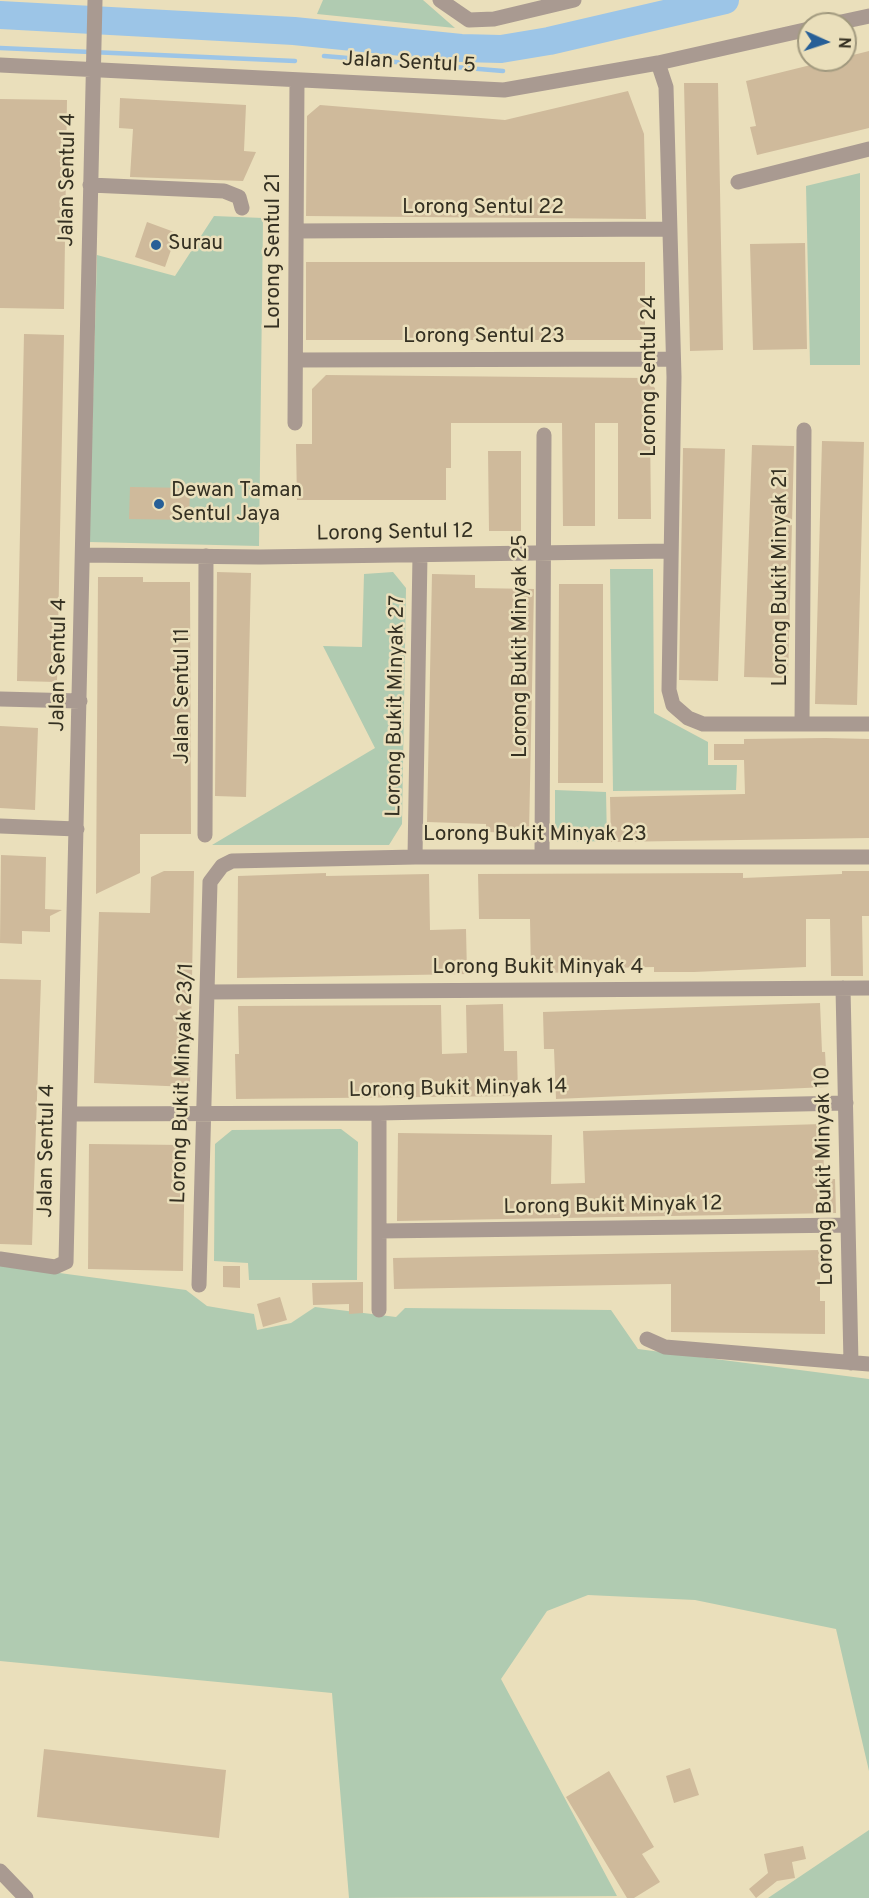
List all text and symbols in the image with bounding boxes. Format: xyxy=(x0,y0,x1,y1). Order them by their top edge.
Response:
north arrow xyxy=(797,12,857,72)
text: N xyxy=(833,37,853,49)
street label: Jalan Sentul 5 xyxy=(341,48,477,80)
street label: Jalan Sentul 4 xyxy=(55,113,83,247)
street label: Lorong Sentul 21 xyxy=(262,172,288,330)
street label: Lorong Sentul 22 xyxy=(402,196,564,222)
place label: Surau xyxy=(168,232,223,258)
marker: Surau xyxy=(149,238,163,252)
street label: Lorong Sentul 24 xyxy=(638,295,664,457)
street label: Lorong Sentul 23 xyxy=(403,325,565,351)
street label: Lorong Bukit Minyak 21 xyxy=(769,468,795,686)
place label: Dewan Taman Sentul Jaya xyxy=(171,479,302,529)
marker: Dewan Taman Sentul Jaya xyxy=(152,497,166,511)
street label: Lorong Sentul 12 xyxy=(316,520,474,548)
street label: Lorong Bukit Minyak 25 xyxy=(509,534,535,758)
street label: Lorong Bukit Minyak 27 xyxy=(382,595,412,817)
street label: Jalan Sentul 4 xyxy=(46,598,74,732)
street label: Jalan Sentul 11 xyxy=(171,628,197,764)
street label: Lorong Bukit Minyak 23 xyxy=(423,823,647,849)
street label: Lorong Bukit Minyak 4 xyxy=(432,956,644,982)
street label: Lorong Bukit Minyak 23/1 xyxy=(167,962,201,1204)
street label: Lorong Bukit Minyak 10 xyxy=(811,1066,841,1286)
street label: Lorong Bukit Minyak 14 xyxy=(348,1075,568,1105)
street label: Jalan Sentul 4 xyxy=(34,1084,62,1218)
street label: Lorong Bukit Minyak 12 xyxy=(503,1192,723,1222)

